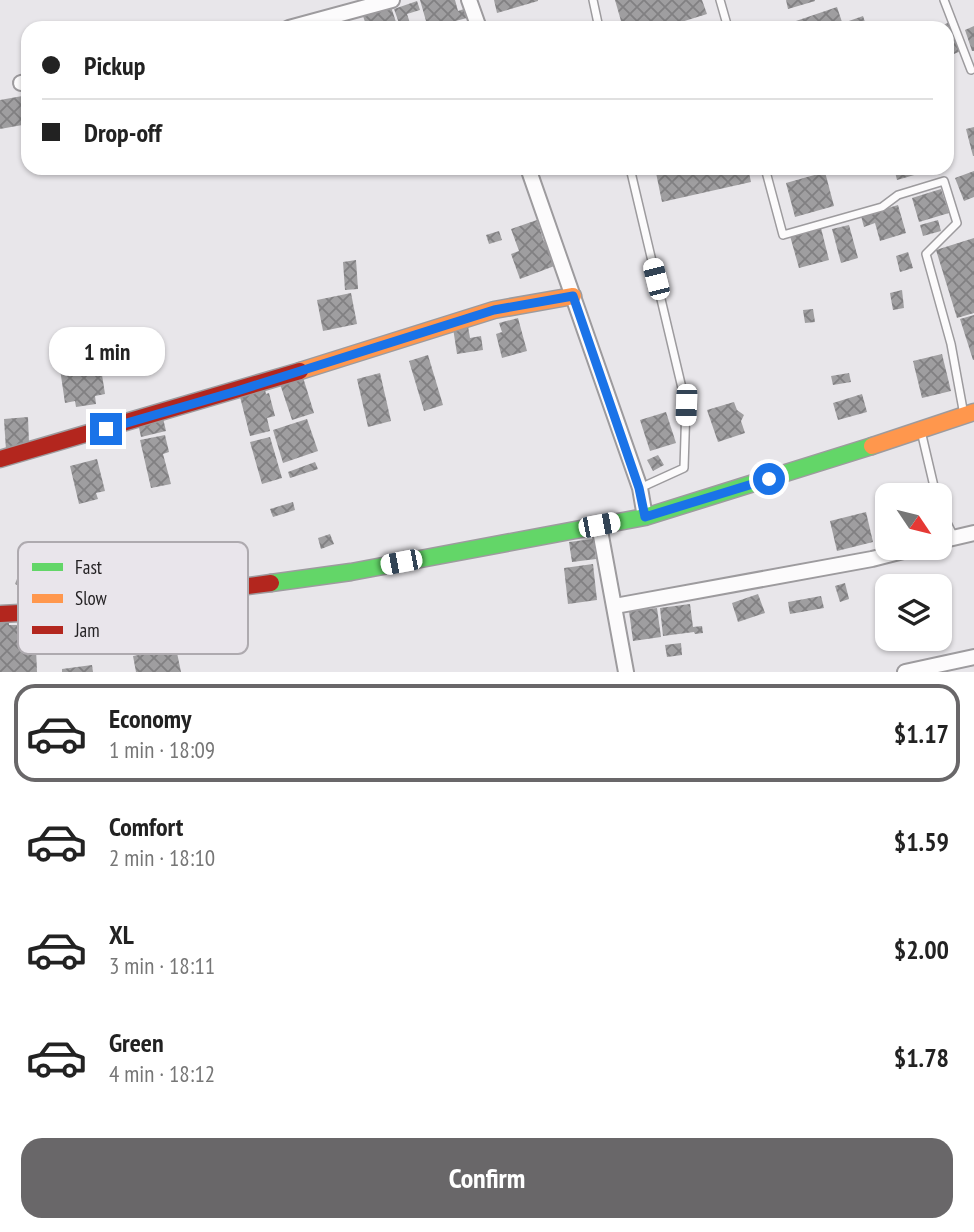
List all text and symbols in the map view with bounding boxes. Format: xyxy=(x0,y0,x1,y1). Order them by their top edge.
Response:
text: Pickup xyxy=(84,49,145,82)
text: Drop-off xyxy=(84,116,162,149)
car xyxy=(641,256,672,302)
callout: 1 min xyxy=(48,328,164,376)
text: 1 min xyxy=(84,337,130,366)
car xyxy=(675,384,698,426)
route end xyxy=(90,413,122,445)
route start xyxy=(753,463,785,495)
north arrow xyxy=(875,483,952,560)
map controls xyxy=(875,483,952,651)
car xyxy=(577,511,622,539)
legend xyxy=(18,542,248,654)
car xyxy=(379,548,424,576)
text: Fast xyxy=(75,555,103,579)
button: layers xyxy=(875,574,952,651)
text: Slow xyxy=(75,586,108,610)
text: Jam xyxy=(74,618,100,642)
icon: car xyxy=(25,702,88,765)
text: Economy xyxy=(109,702,191,735)
text: $1.17 xyxy=(894,717,949,750)
text: 1 min · 18:09 xyxy=(109,735,215,764)
icon: car xyxy=(25,810,88,873)
text: Comfort xyxy=(109,810,183,843)
text: $1.59 xyxy=(894,825,949,858)
text: 2 min · 18:10 xyxy=(109,843,215,872)
icon: car xyxy=(25,918,88,981)
text: XL xyxy=(109,918,134,951)
text: $2.00 xyxy=(894,933,949,966)
text: 3 min · 18:11 xyxy=(109,951,215,980)
icon: car xyxy=(25,1026,88,1089)
text: Green xyxy=(109,1026,164,1059)
text: $1.78 xyxy=(894,1041,949,1074)
text: 4 min · 18:12 xyxy=(109,1059,215,1088)
button: Confirm xyxy=(21,1138,953,1218)

